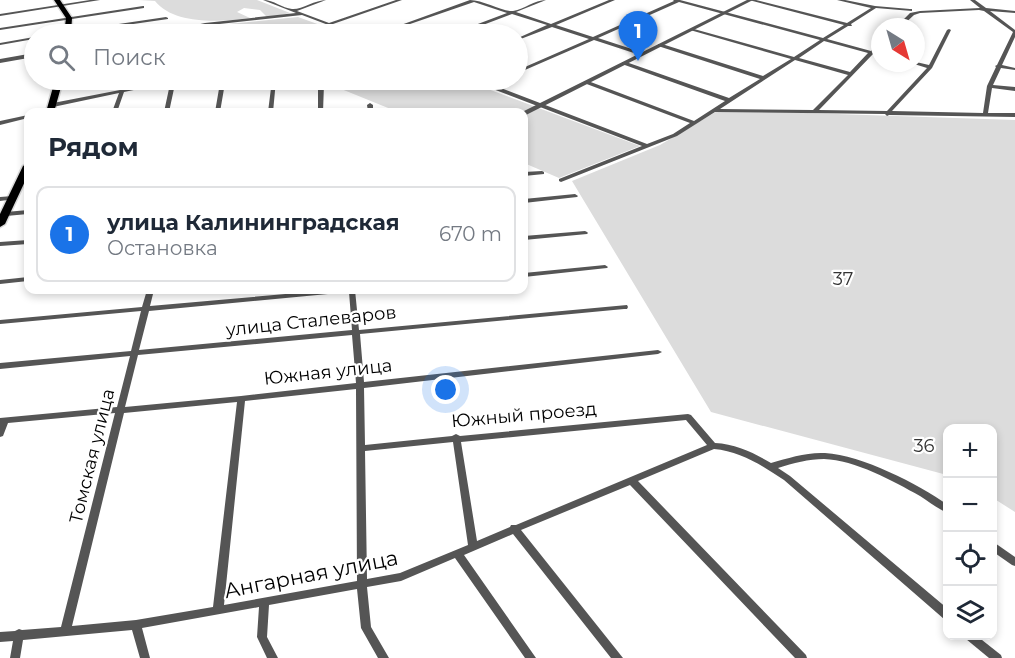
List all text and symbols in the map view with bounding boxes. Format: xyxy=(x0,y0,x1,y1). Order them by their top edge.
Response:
pin: 1 xyxy=(618,11,658,61)
north arrow xyxy=(871,18,925,72)
search box xyxy=(24,24,528,90)
icon: search xyxy=(45,41,78,74)
text: Поиск xyxy=(93,44,165,71)
text: Рядом xyxy=(48,131,139,163)
text: улица Калининградская xyxy=(107,209,400,236)
text: 1 xyxy=(66,222,73,246)
text: 670 m xyxy=(439,222,502,246)
text: Остановка xyxy=(107,236,218,260)
park label: 37 xyxy=(833,268,853,290)
street label: улица Сталеваров xyxy=(224,301,397,341)
street label: Южная улица xyxy=(263,354,393,390)
your location xyxy=(431,375,460,404)
street label: Томская улица xyxy=(65,386,119,526)
street label: Южный проезд xyxy=(450,398,598,432)
map controls xyxy=(943,424,997,640)
button: + xyxy=(943,424,997,478)
park label: 36 xyxy=(913,435,935,457)
button: − xyxy=(943,478,997,532)
button: locate xyxy=(943,532,997,586)
street label: Ангарная улица xyxy=(222,545,400,603)
button: layers xyxy=(943,586,997,640)

